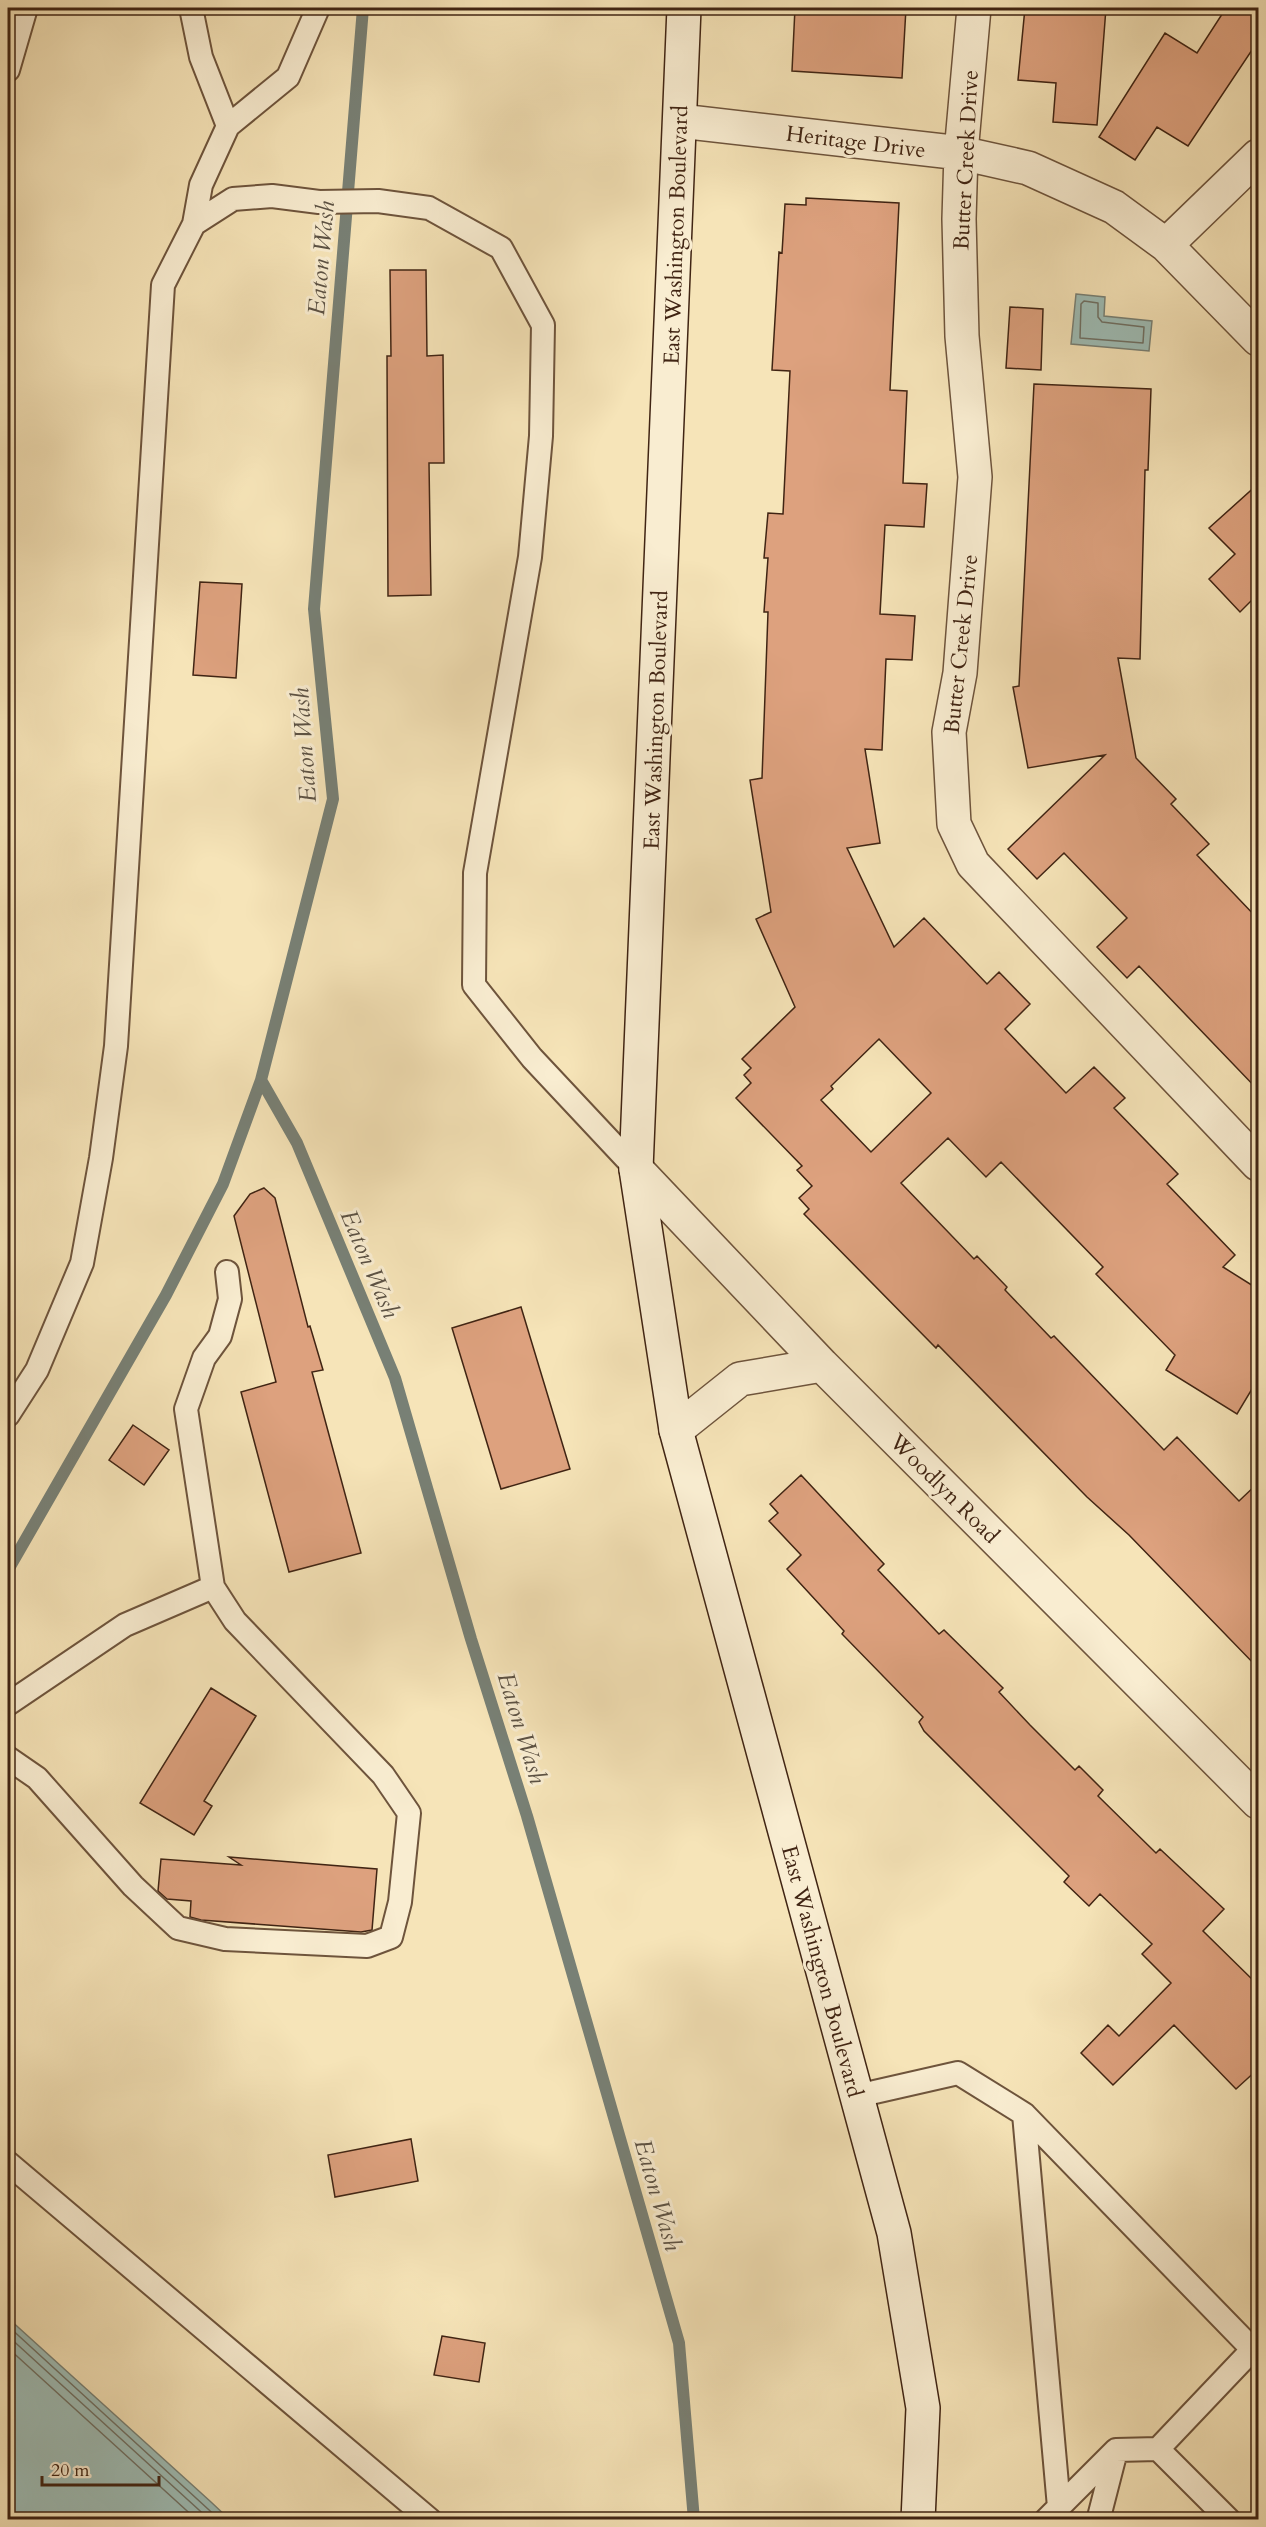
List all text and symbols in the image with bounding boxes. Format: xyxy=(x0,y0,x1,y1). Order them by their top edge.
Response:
street label: Butter Creek Drive xyxy=(946,69,986,251)
street label: East Washington Boulevard xyxy=(656,104,696,365)
street label: Heritage Drive xyxy=(784,119,927,165)
water label: Eaton Wash xyxy=(300,199,343,317)
street label: Butter Creek Drive xyxy=(937,553,985,735)
street label: East Washington Boulevard xyxy=(636,589,676,850)
water label: Eaton Wash xyxy=(284,686,325,803)
water label: Eaton Wash xyxy=(332,1205,407,1324)
street label: Woodlyn Road xyxy=(882,1427,1006,1550)
water label: Eaton Wash xyxy=(489,1668,554,1788)
street label: East Washington Boulevard xyxy=(774,1842,870,2101)
water label: Eaton Wash xyxy=(626,2135,689,2255)
scale bar xyxy=(42,2449,159,2487)
text: 20 m xyxy=(51,2458,90,2483)

